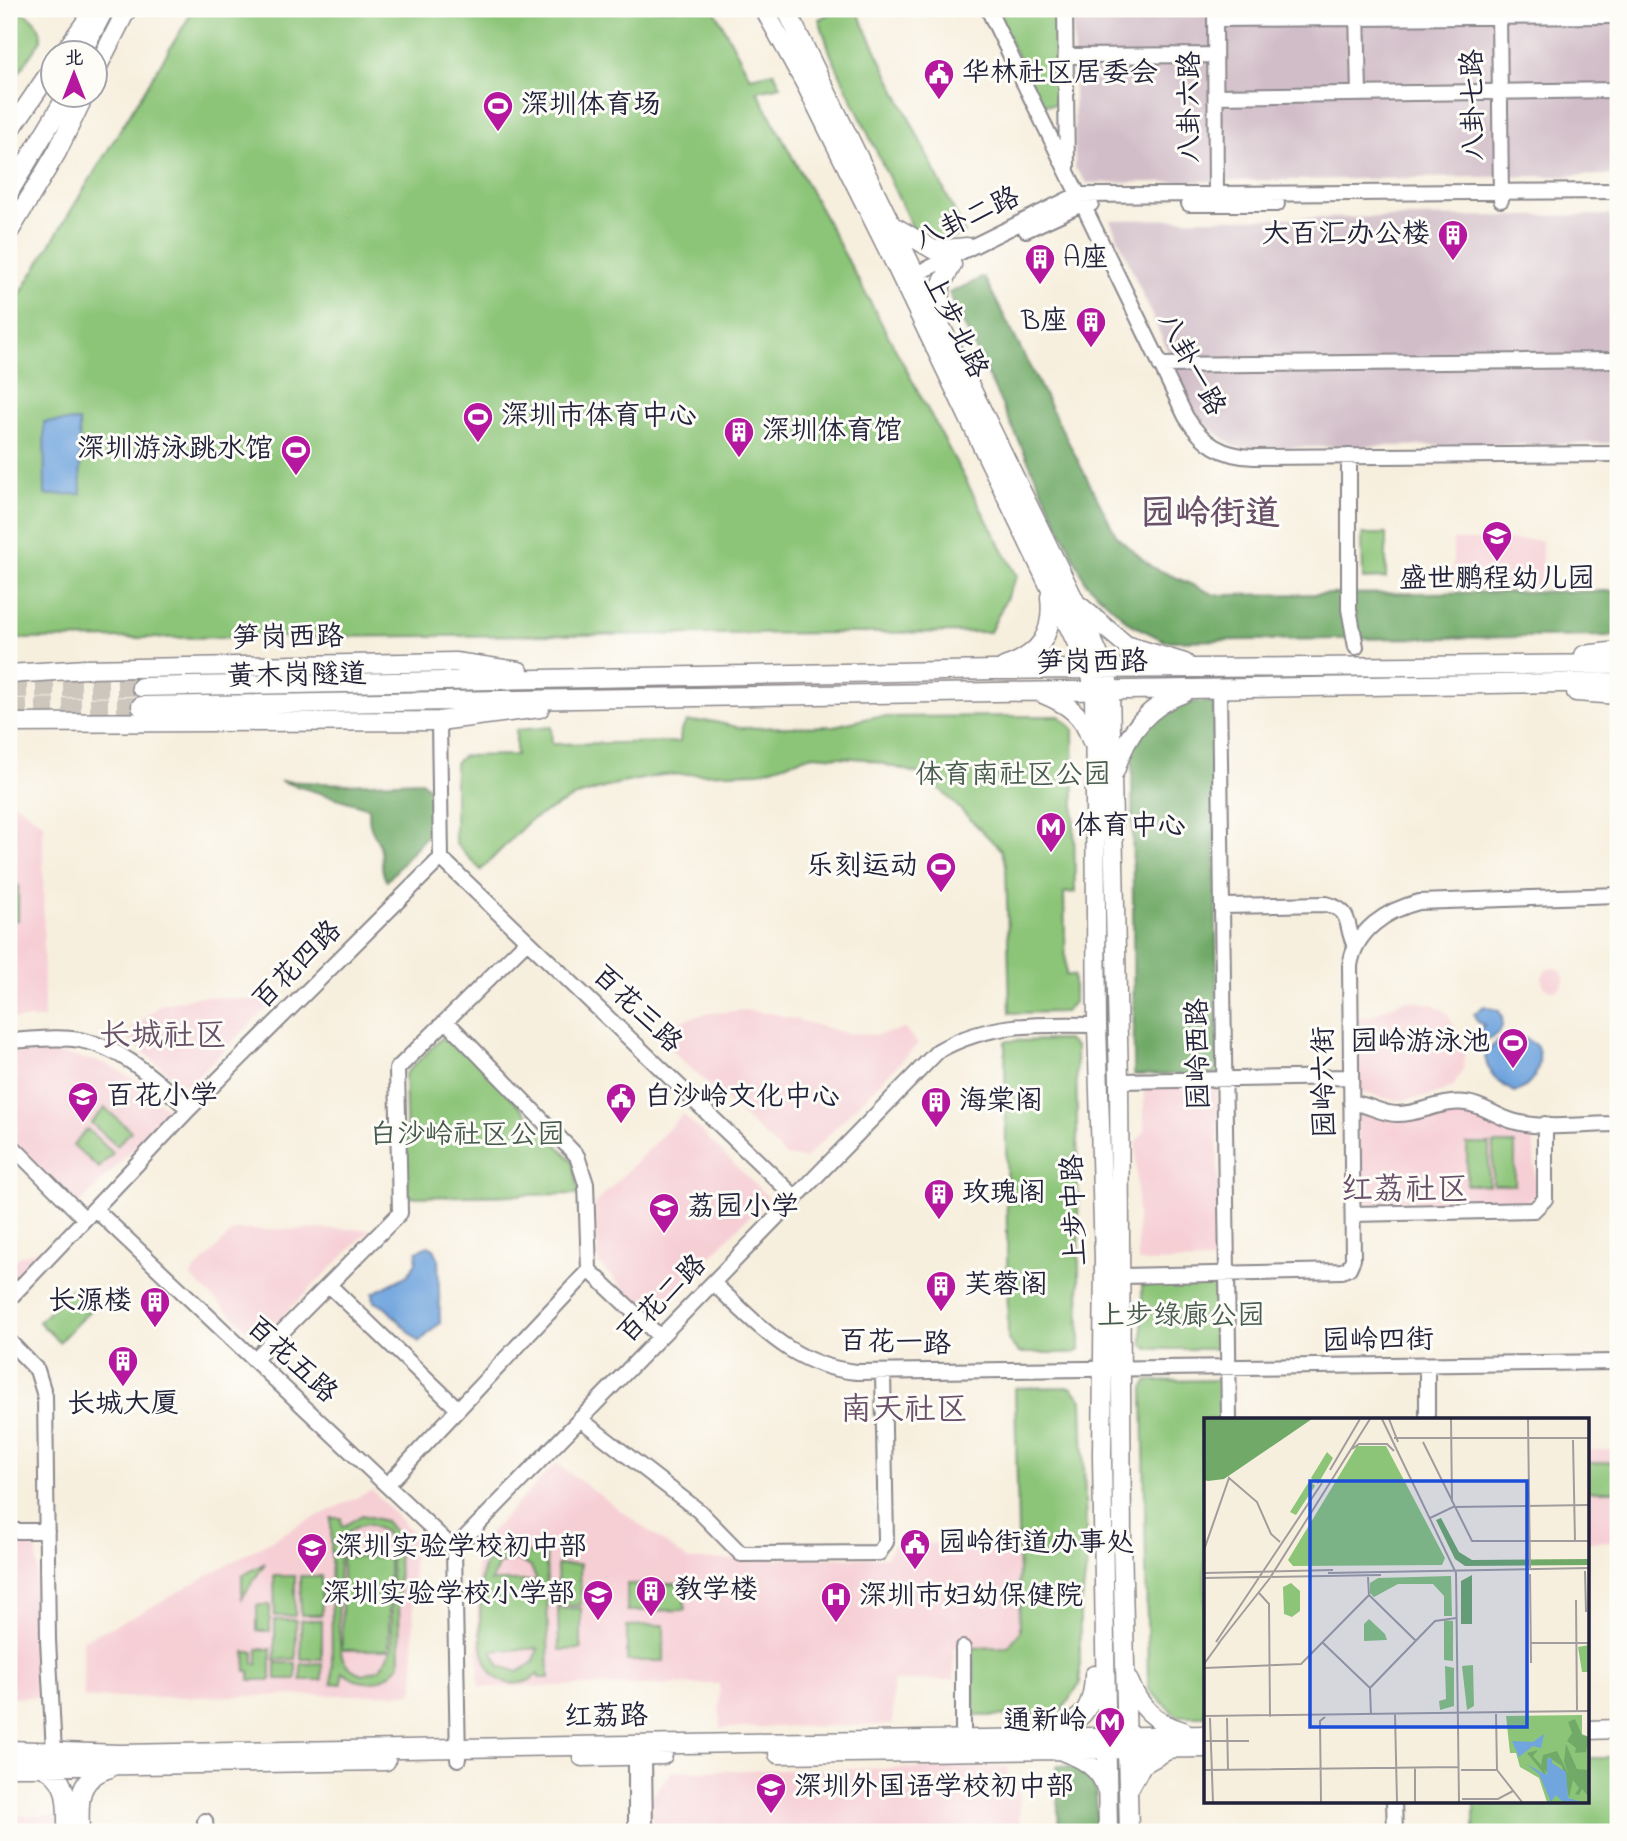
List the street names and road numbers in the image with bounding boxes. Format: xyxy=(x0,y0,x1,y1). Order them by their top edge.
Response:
street label: 八卦七路 xyxy=(1454,49,1496,161)
street label: 八卦六路 xyxy=(1171,51,1212,163)
street label: 八卦二路 xyxy=(909,178,1027,262)
street label: 上步北路 xyxy=(911,268,997,386)
street label: 八卦一路 xyxy=(1146,306,1234,424)
street label: 笋岗西路 xyxy=(232,618,344,660)
street label: 笋岗西路 xyxy=(1036,643,1148,685)
street label: 黄木岗隧道 xyxy=(227,655,367,699)
street label: 百花四路 xyxy=(244,912,352,1020)
street label: 百花三路 xyxy=(581,956,691,1064)
street label: 园岭西路 xyxy=(1179,998,1221,1110)
street label: 园岭六街 xyxy=(1305,1026,1347,1138)
street label: 上步中路 xyxy=(1054,1153,1098,1267)
street label: 百花二路 xyxy=(609,1246,717,1354)
street label: 百花五路 xyxy=(236,1308,346,1414)
street label: 园岭四街 xyxy=(1322,1321,1434,1363)
street label: 百花一路 xyxy=(838,1322,952,1366)
street label: 红荔路 xyxy=(564,1697,648,1739)

